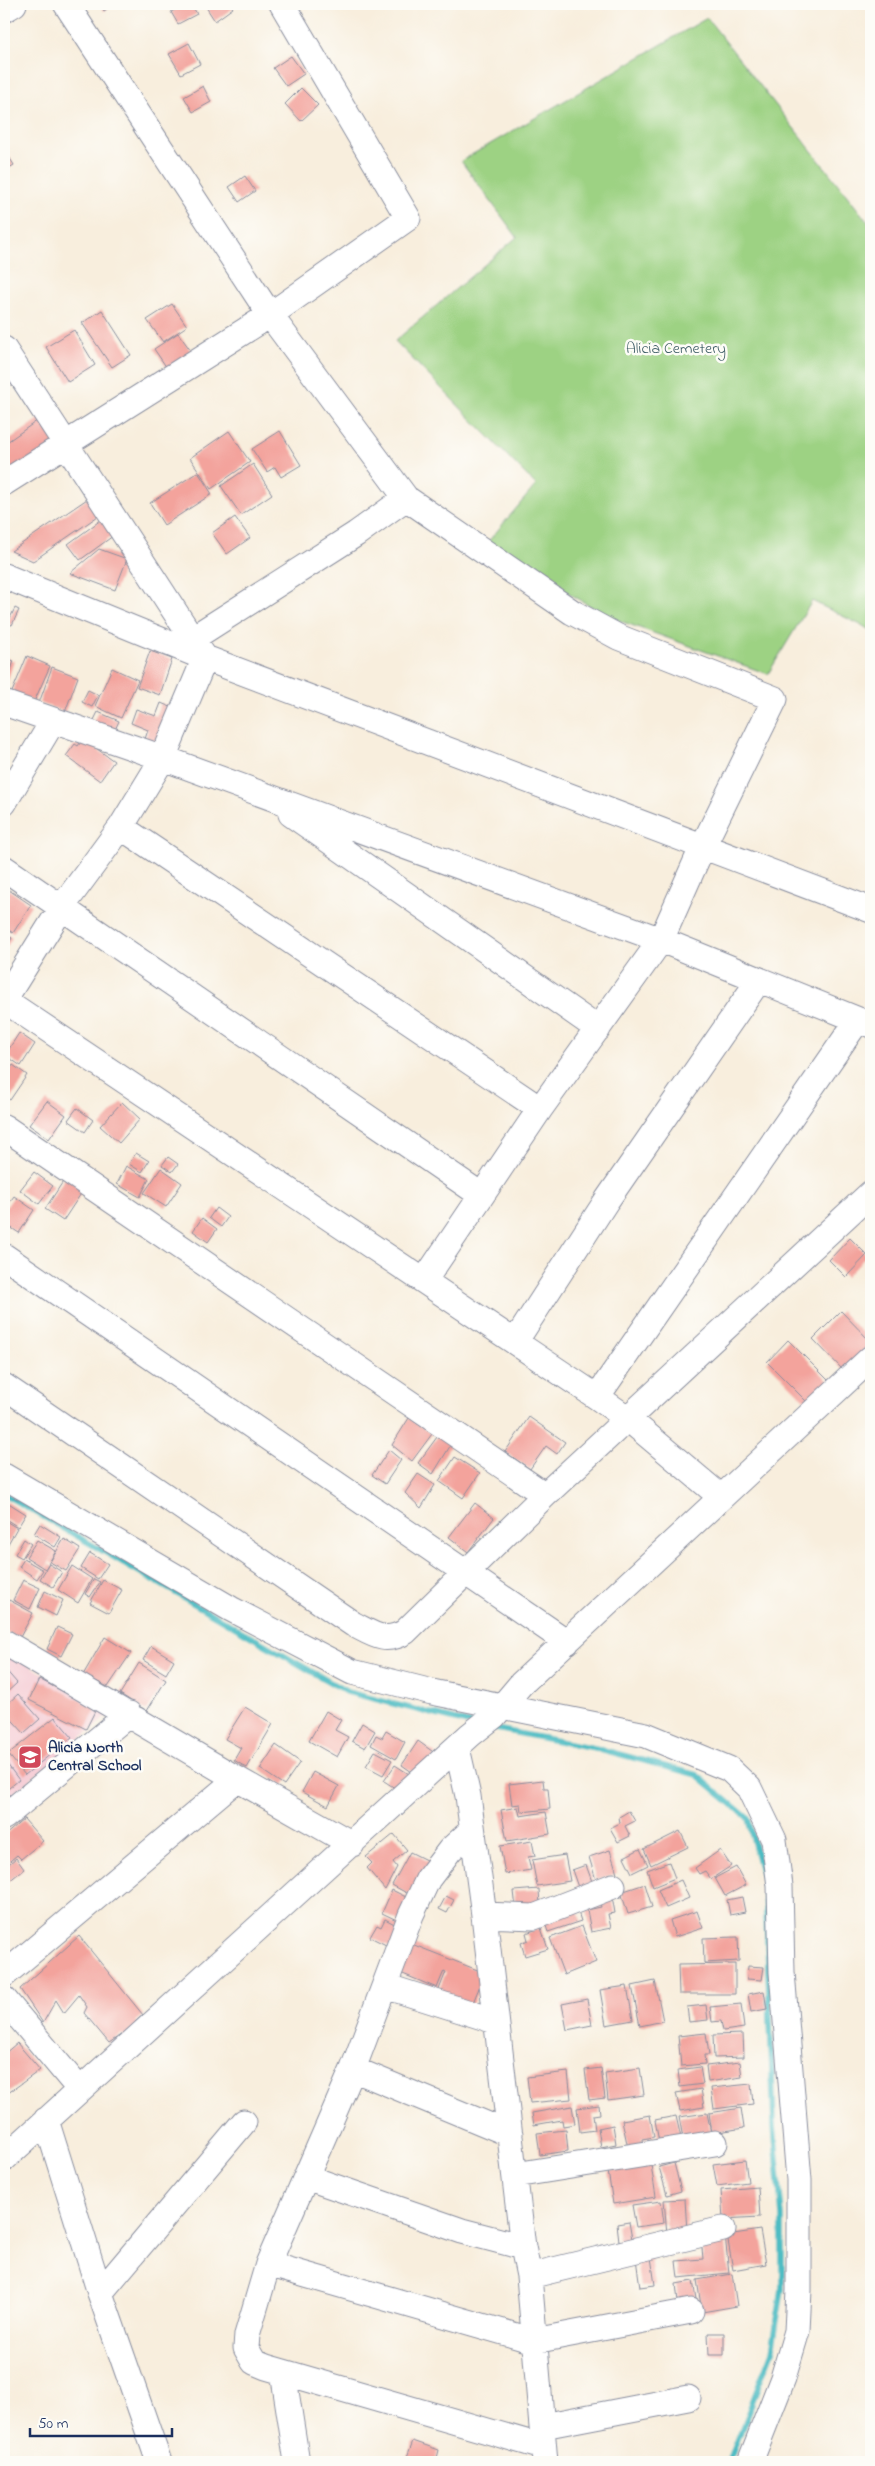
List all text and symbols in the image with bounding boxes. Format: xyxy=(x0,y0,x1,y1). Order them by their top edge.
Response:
park label: Alicia Cemetery xyxy=(626,337,726,361)
place label: Alicia North Central School xyxy=(48,1736,142,1778)
school or university icon: Alicia North Central School xyxy=(17,1744,43,1770)
scale bar xyxy=(30,2406,172,2438)
text: 50 m xyxy=(38,2413,69,2435)

